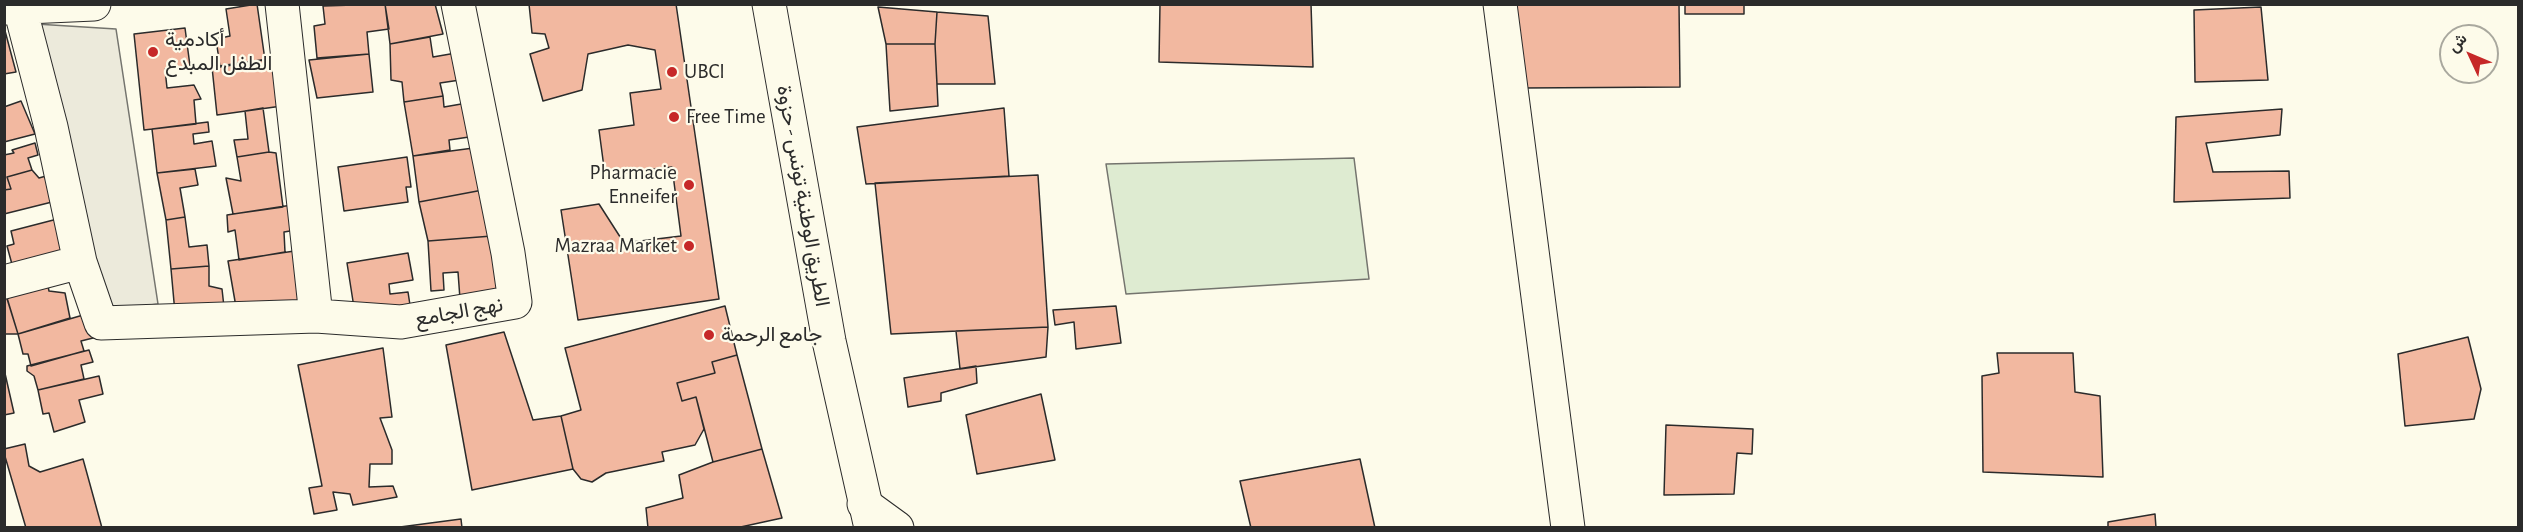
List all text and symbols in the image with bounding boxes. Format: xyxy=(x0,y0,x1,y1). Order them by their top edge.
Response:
north arrow xyxy=(2439,24,2499,84)
place label: أكادمية الطفل المبدع xyxy=(165,27,272,77)
text: ش xyxy=(2445,30,2470,55)
marker: أكادمية الطفل المبدع xyxy=(146,45,160,59)
place label: UBCI xyxy=(684,59,725,85)
marker: UBCI xyxy=(665,65,679,79)
street label: الطريق الوطنية تونس - حزوة xyxy=(771,83,835,309)
place label: Free Time xyxy=(686,104,766,130)
marker: Free Time xyxy=(667,110,681,124)
place label: Pharmacie Enneifer xyxy=(590,160,677,210)
marker: Pharmacie Enneifer xyxy=(682,178,696,192)
place label: Mazraa Market xyxy=(555,233,677,259)
marker: Mazraa Market xyxy=(682,239,696,253)
street label: نهج الجامع xyxy=(413,292,505,332)
place label: جامع الرحمة xyxy=(721,322,822,348)
marker: جامع الرحمة xyxy=(702,328,716,342)

